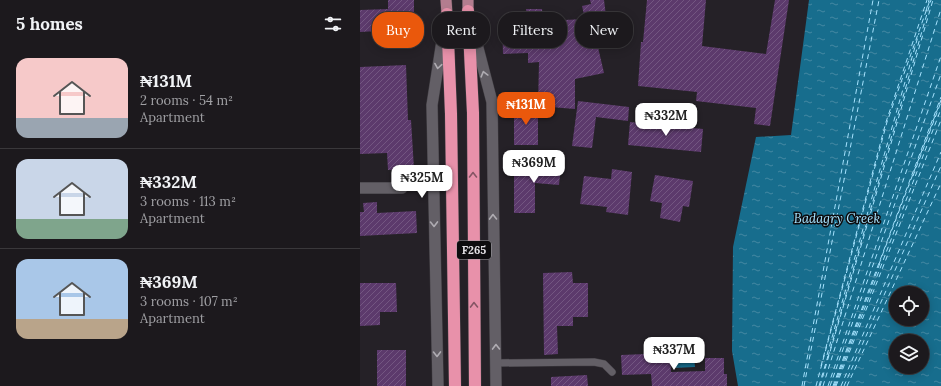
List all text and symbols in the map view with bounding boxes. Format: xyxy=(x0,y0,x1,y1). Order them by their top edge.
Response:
chip: Buy xyxy=(372,12,424,48)
chip: Rent xyxy=(432,12,490,48)
chip: Filters xyxy=(498,12,567,48)
chip: New xyxy=(575,12,633,48)
text: 5 homes xyxy=(16,13,83,35)
icon: filters xyxy=(322,13,344,35)
one-way arrow xyxy=(434,63,443,69)
text: ₦131M xyxy=(140,70,192,92)
one-way arrow xyxy=(481,71,489,77)
icon: home xyxy=(48,74,96,122)
text: 2 rooms · 54 m² xyxy=(140,92,233,109)
pin: ₦131M xyxy=(498,92,554,126)
text: ₦131M xyxy=(506,96,546,113)
pin: ₦332M xyxy=(638,103,694,137)
text: ₦332M xyxy=(644,107,688,124)
text: Apartment xyxy=(140,109,205,126)
pin: ₦369M xyxy=(506,150,562,184)
text: ₦369M xyxy=(512,154,556,171)
pin: ₦325M xyxy=(394,165,450,199)
text: ₦325M xyxy=(400,169,444,186)
text: ₦332M xyxy=(140,171,197,193)
one-way arrow xyxy=(469,172,477,178)
icon: home xyxy=(48,175,96,223)
text: 3 rooms · 113 m² xyxy=(140,193,236,210)
text: Apartment xyxy=(140,210,205,227)
water label: Badagry Creek xyxy=(794,210,880,227)
one-way arrow xyxy=(489,214,498,220)
one-way arrow xyxy=(430,221,439,227)
road number: F265 xyxy=(457,241,491,259)
text: ₦369M xyxy=(140,271,198,293)
icon: home xyxy=(48,275,96,323)
map controls xyxy=(889,286,929,374)
button: locate xyxy=(889,286,929,326)
text: 3 rooms · 107 m² xyxy=(140,293,238,310)
one-way arrow xyxy=(470,302,478,308)
text: Apartment xyxy=(140,310,205,327)
button: layers xyxy=(889,334,929,374)
pin: ₦337M xyxy=(646,337,702,371)
text: ₦337M xyxy=(653,341,695,358)
one-way arrow xyxy=(491,344,500,350)
one-way arrow xyxy=(433,351,441,357)

